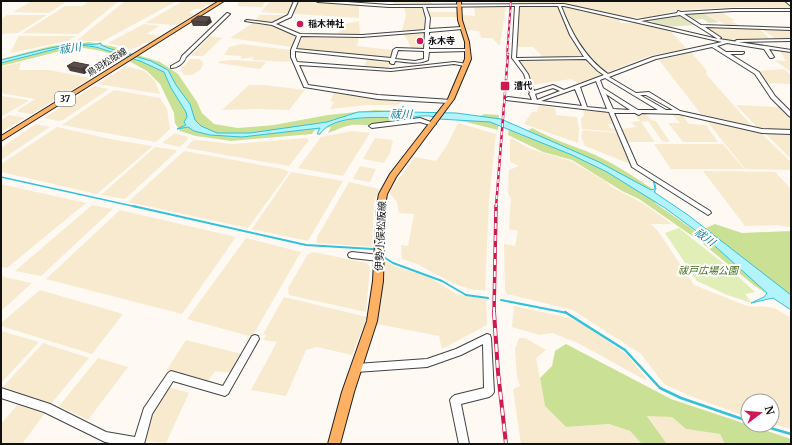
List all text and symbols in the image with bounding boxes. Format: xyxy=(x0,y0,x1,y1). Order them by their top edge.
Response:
place label: 稲木神社 xyxy=(308,18,344,29)
marker: 稲木神社 xyxy=(295,19,305,29)
place label: 永木寺 xyxy=(428,35,455,46)
marker: 永木寺 xyxy=(415,36,425,46)
water label: 祓川 xyxy=(58,39,83,56)
street label: 鳥羽松阪線 xyxy=(85,44,130,78)
marker: 漕代 xyxy=(499,80,511,92)
place label: 漕代 xyxy=(514,80,532,91)
road number: 37 xyxy=(55,92,75,106)
water label: 祓川 xyxy=(390,107,413,121)
street label: 伊勢小俣松阪線 xyxy=(372,201,389,271)
water label: 祓川 xyxy=(692,225,719,250)
park label: 祓戸広場公園 xyxy=(678,264,740,277)
north arrow xyxy=(740,393,780,433)
text: N xyxy=(762,404,778,417)

